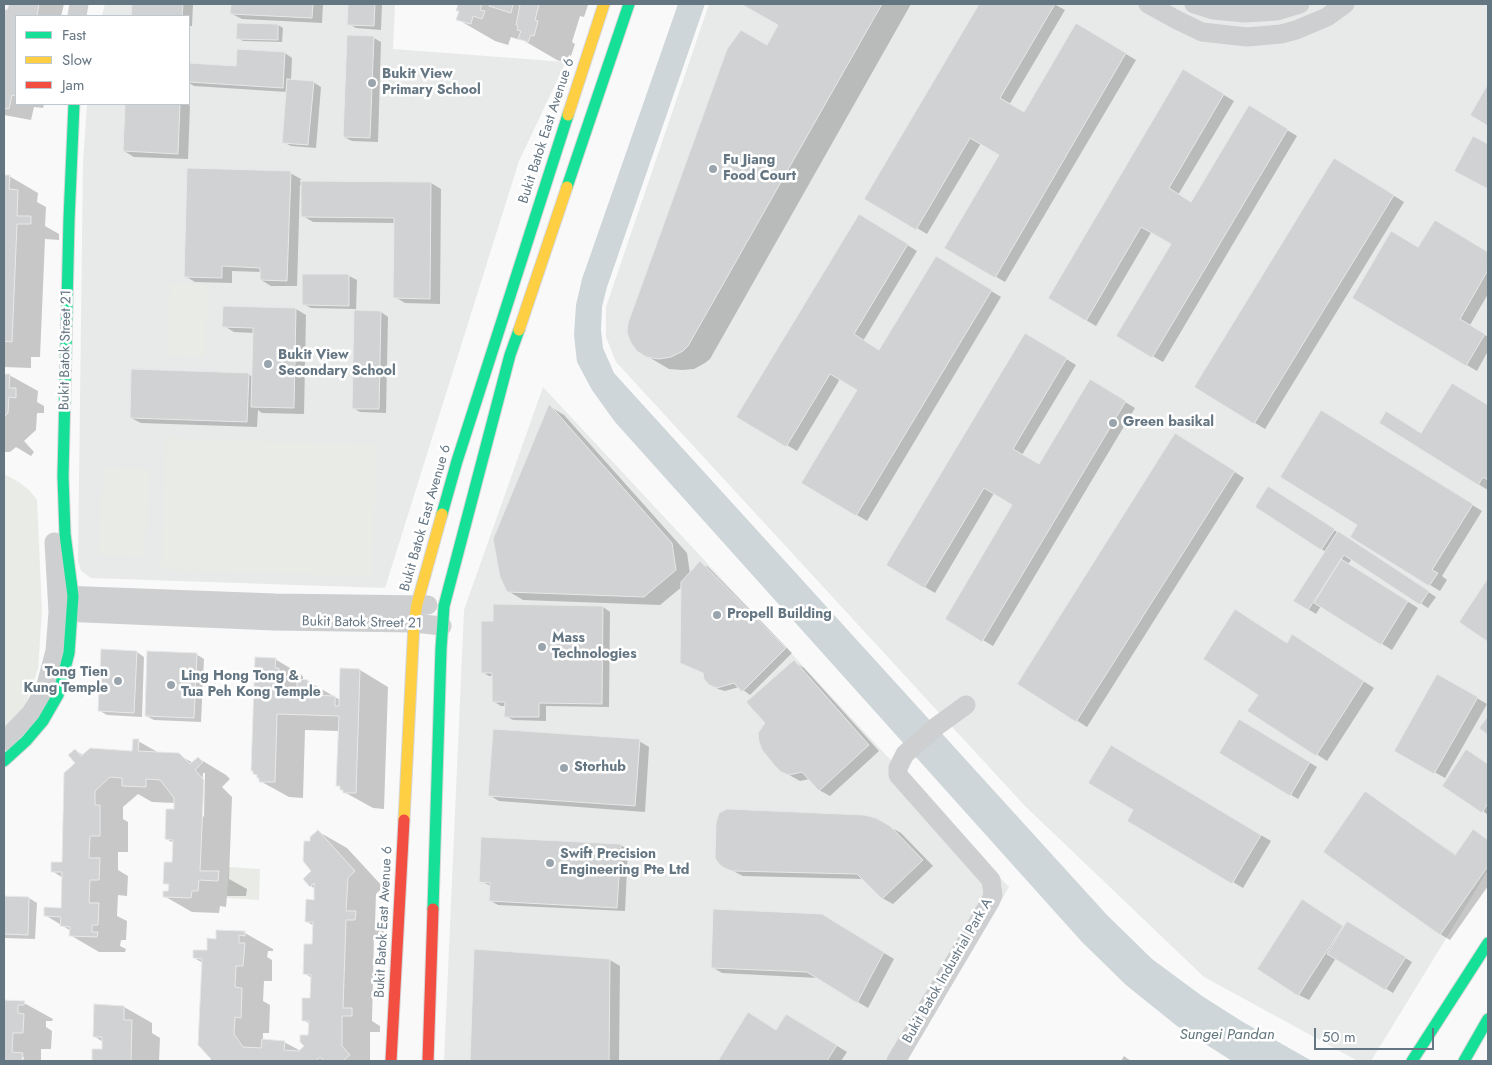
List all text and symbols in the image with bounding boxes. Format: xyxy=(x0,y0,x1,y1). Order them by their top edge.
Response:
legend xyxy=(15,15,190,105)
text: Fast xyxy=(62,24,86,46)
text: Slow xyxy=(62,49,92,71)
street label: Bukit Batok East Avenue 6 xyxy=(516,56,578,206)
place label: Bukit View Primary School xyxy=(382,67,481,100)
text: Jam xyxy=(62,74,85,96)
marker: Bukit View Primary School xyxy=(366,77,378,89)
place label: Fu Jiang Food Court xyxy=(723,153,796,186)
marker: Fu Jiang Food Court xyxy=(707,163,719,175)
street label: Bukit Batok Street 21 xyxy=(57,290,75,410)
place label: Bukit View Secondary School xyxy=(278,348,396,381)
marker: Bukit View Secondary School xyxy=(262,358,274,370)
place label: Green basikal xyxy=(1123,415,1214,431)
marker: Green basikal xyxy=(1107,417,1119,429)
street label: Bukit Batok East Avenue 6 xyxy=(397,443,455,593)
place label: Propell Building xyxy=(727,607,832,623)
marker: Propell Building xyxy=(711,609,723,621)
street label: Bukit Batok Street 21 xyxy=(302,614,422,632)
place label: Mass Technologies xyxy=(552,631,637,664)
marker: Mass Technologies xyxy=(536,641,548,653)
place label: Tong Tien Kung Temple xyxy=(23,665,108,698)
place label: Ling Hong Tong & Tua Peh Kong Temple xyxy=(181,669,321,702)
marker: Tong Tien Kung Temple xyxy=(112,675,124,687)
marker: Ling Hong Tong & Tua Peh Kong Temple xyxy=(165,679,177,691)
place label: Storhub xyxy=(574,760,626,776)
marker: Storhub xyxy=(558,762,570,774)
street label: Bukit Batok East Avenue 6 xyxy=(372,846,396,998)
place label: Swift Precision Engineering Pte Ltd xyxy=(560,847,689,880)
marker: Swift Precision Engineering Pte Ltd xyxy=(544,857,556,869)
street label: Bukit Batok Industrial Park A xyxy=(900,896,996,1046)
scale bar xyxy=(1317,1018,1437,1050)
water label: Sungei Pandan xyxy=(1179,1026,1275,1044)
text: 50 m xyxy=(1322,1026,1356,1048)

